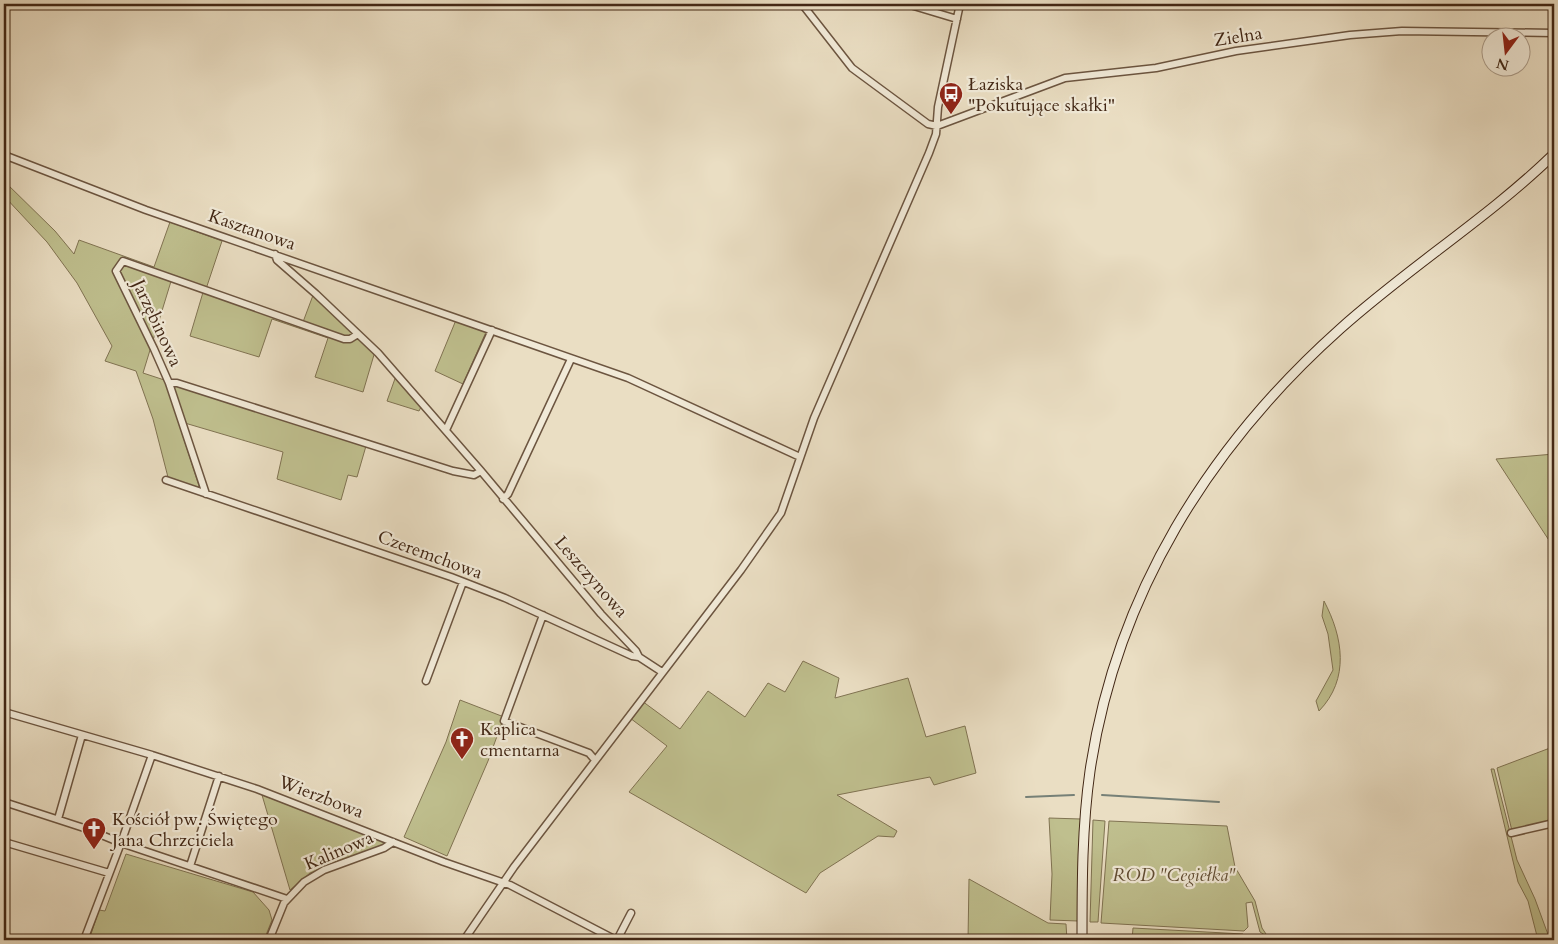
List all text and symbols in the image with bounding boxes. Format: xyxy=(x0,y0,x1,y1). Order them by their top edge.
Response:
street label: Zielna xyxy=(1212,21,1264,53)
north arrow xyxy=(1480,28,1530,78)
text: N xyxy=(1494,53,1511,75)
place label: Łaziska "Pokutujące skałki" xyxy=(968,72,1115,118)
bus stop icon: Łaziska "Pokutujące skałki" xyxy=(938,81,964,115)
street label: Kasztanowa xyxy=(205,203,299,257)
street label: Jarzębinowa xyxy=(125,273,188,371)
street label: Czeremchowa xyxy=(374,524,486,586)
street label: Leszczynowa xyxy=(548,531,634,624)
place label: Kaplica cmentarna xyxy=(480,717,560,763)
church icon: Kaplica cmentarna xyxy=(449,726,475,760)
street label: Wierzbowa xyxy=(274,769,367,825)
place label: Kościół pw. Świętego Jana Chrzciciela xyxy=(109,807,278,853)
church icon: Kościół pw. Świętego Jana Chrzciciela xyxy=(81,816,107,850)
street label: Kalinowa xyxy=(301,825,378,877)
park label: ROD "Cegiełka" xyxy=(1113,863,1236,888)

